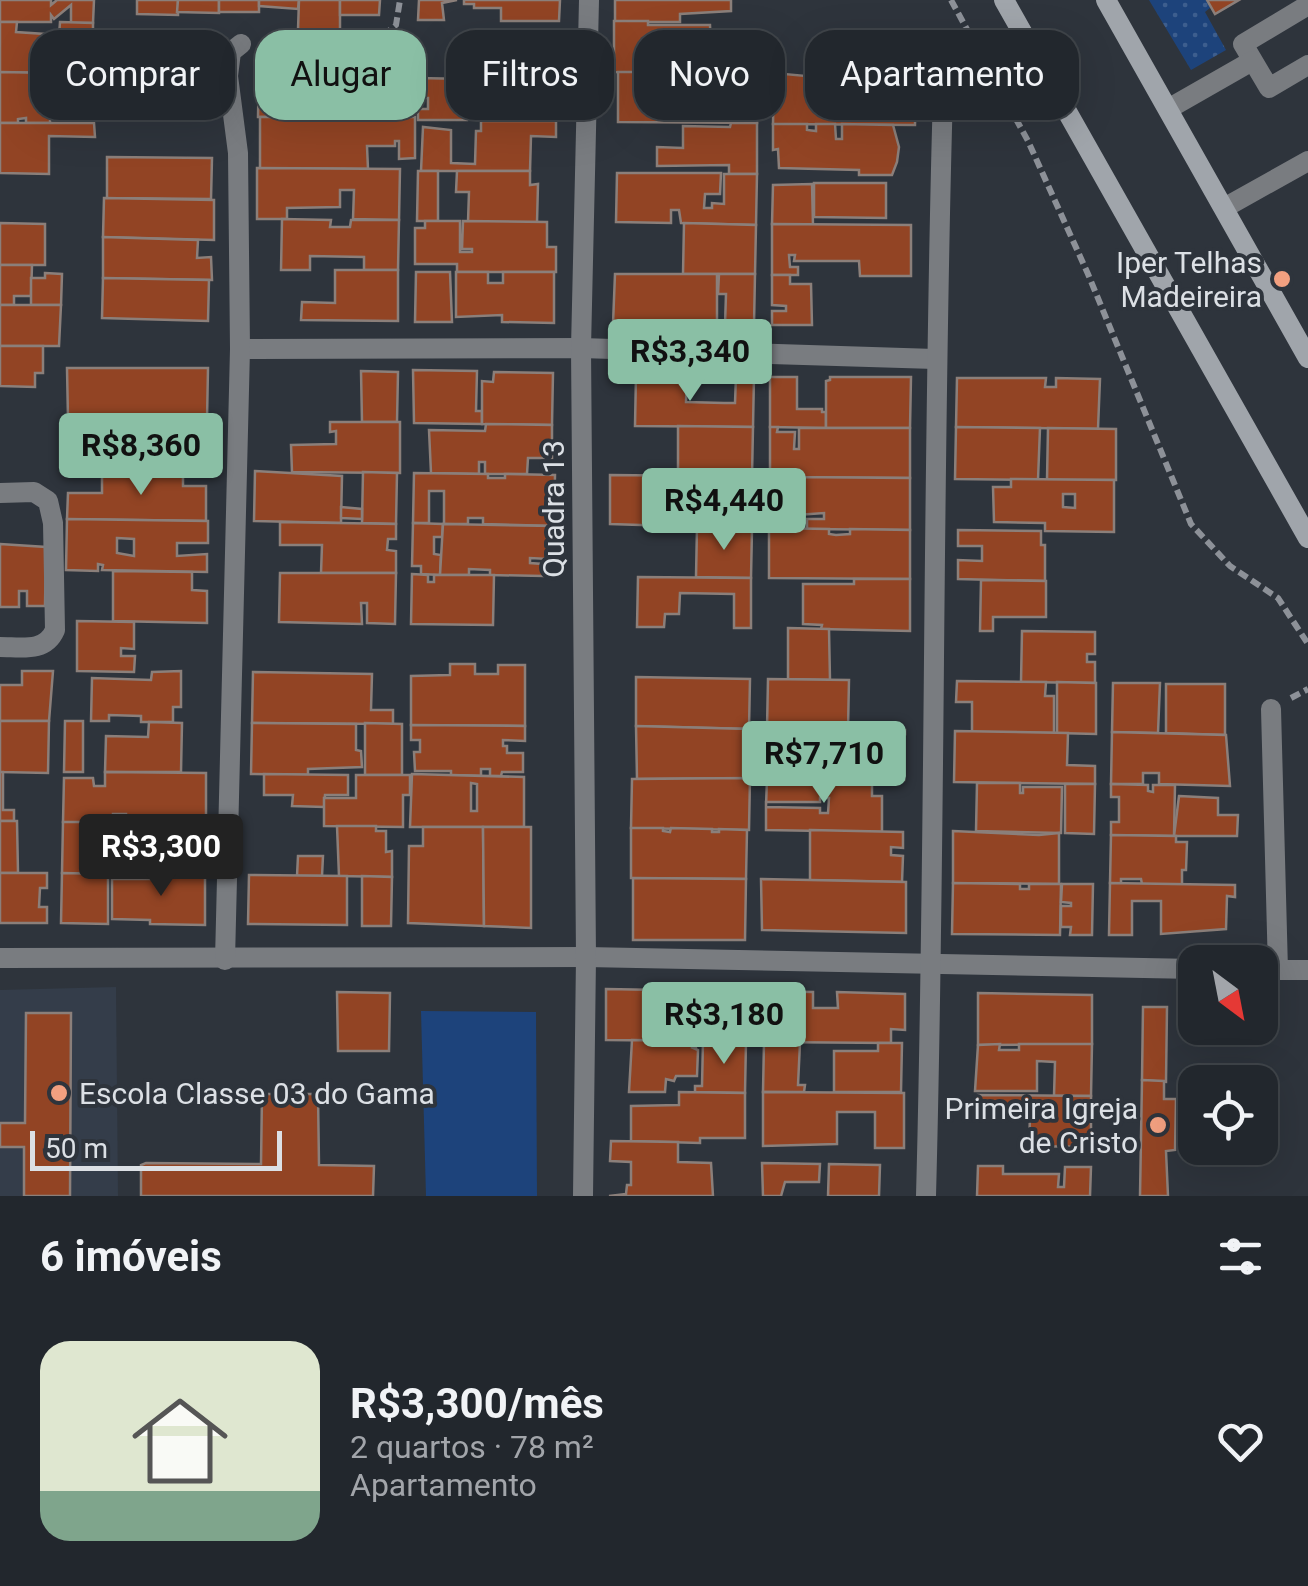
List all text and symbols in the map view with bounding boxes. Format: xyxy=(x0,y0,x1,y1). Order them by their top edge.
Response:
chip: Comprar xyxy=(30,30,235,120)
chip: Alugar xyxy=(255,30,426,120)
chip: Filtros xyxy=(446,30,614,120)
chip: Novo xyxy=(634,30,785,120)
chip: Apartamento xyxy=(805,30,1079,120)
place label: Iper Telhas Madeireira xyxy=(1116,245,1262,314)
marker: Iper Telhas Madeireira xyxy=(1271,268,1293,290)
pin: R$3,340 xyxy=(598,319,782,404)
text: R$3,340 xyxy=(630,332,750,370)
pin: R$8,360 xyxy=(49,413,233,498)
text: R$8,360 xyxy=(81,426,201,464)
street label: Quadra 13 xyxy=(536,440,571,578)
pin: R$4,440 xyxy=(632,468,816,553)
text: R$4,440 xyxy=(664,481,784,519)
pin: R$7,710 xyxy=(732,721,916,806)
text: R$7,710 xyxy=(764,734,884,772)
pin: R$3,300 xyxy=(69,814,253,899)
text: R$3,300 xyxy=(101,827,221,865)
north arrow xyxy=(1178,945,1278,1045)
map controls xyxy=(1178,945,1278,1165)
pin: R$3,180 xyxy=(632,982,816,1067)
text: R$3,180 xyxy=(664,995,784,1033)
button: locate xyxy=(1178,1065,1278,1165)
place label: Escola Classe 03 do Gama xyxy=(79,1076,435,1111)
marker: Escola Classe 03 do Gama xyxy=(48,1082,70,1104)
place label: Primeira Igreja de Cristo xyxy=(944,1091,1138,1160)
marker: Primeira Igreja de Cristo xyxy=(1147,1114,1169,1136)
scale bar xyxy=(30,1126,282,1170)
text: 50 m xyxy=(45,1132,108,1165)
icon: filters xyxy=(1213,1229,1268,1284)
text: 6 imóveis xyxy=(40,1232,222,1281)
text: R$3,300/mês xyxy=(350,1379,604,1428)
icon: home xyxy=(120,1381,240,1501)
icon: heart xyxy=(1213,1414,1268,1469)
text: 2 quartos · 78 m² xyxy=(350,1428,594,1466)
text: Apartamento xyxy=(350,1466,537,1504)

